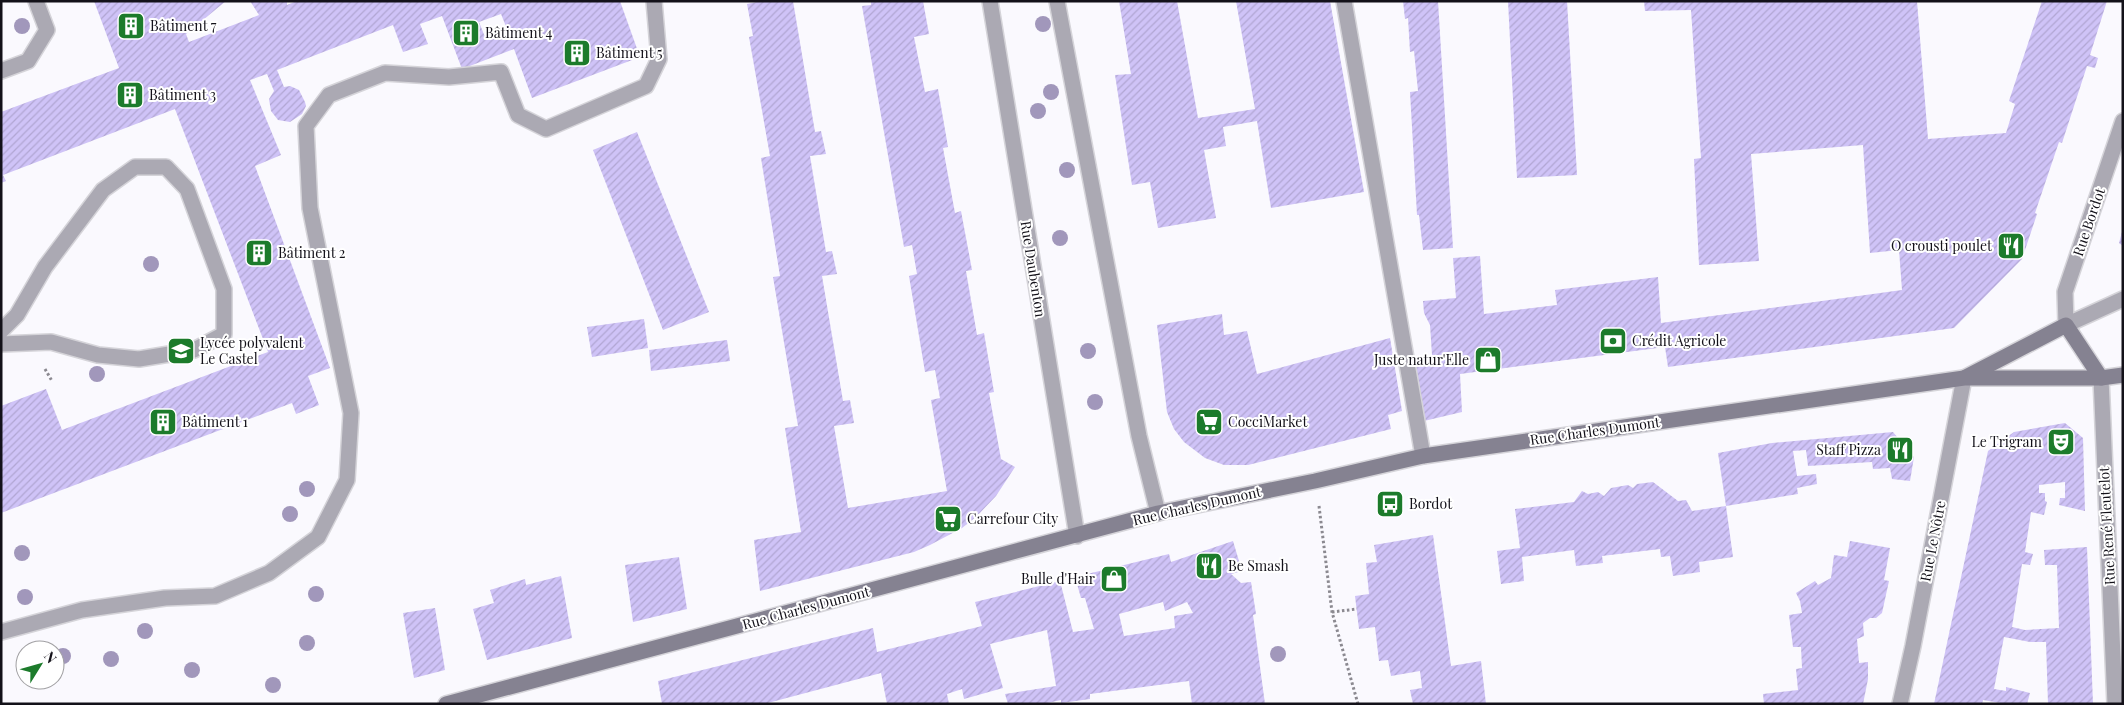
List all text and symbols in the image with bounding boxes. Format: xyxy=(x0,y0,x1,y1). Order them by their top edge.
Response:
building icon: Bâtiment 7 xyxy=(116,11,146,41)
place label: Bâtiment 7 xyxy=(150,16,217,35)
building icon: Bâtiment 4 xyxy=(451,18,481,48)
place label: Bâtiment 4 xyxy=(485,23,553,42)
building icon: Bâtiment 5 xyxy=(562,38,592,68)
place label: Bâtiment 5 xyxy=(596,43,663,62)
building icon: Bâtiment 3 xyxy=(115,80,145,110)
place label: Bâtiment 3 xyxy=(149,85,216,104)
street label: Rue Bordot xyxy=(2068,184,2109,258)
street label: Rue Daubenton xyxy=(1017,219,1051,319)
restaurant icon: O crousti poulet xyxy=(1996,231,2026,261)
place label: O crousti poulet xyxy=(1891,236,1993,255)
building icon: Bâtiment 2 xyxy=(244,238,274,268)
place label: Bâtiment 2 xyxy=(278,243,346,262)
bank icon: Crédit Agricole xyxy=(1598,326,1628,356)
place label: Crédit Agricole xyxy=(1632,331,1726,350)
place label: Lycée polyvalent Le Castel xyxy=(200,333,305,368)
school or university icon: Lycée polyvalent Le Castel xyxy=(166,336,196,366)
shop icon: Juste natur'Elle xyxy=(1473,345,1503,375)
place label: Juste natur'Elle xyxy=(1373,350,1469,369)
building icon: Bâtiment 1 xyxy=(148,407,178,437)
supermarket icon: CocciMarket xyxy=(1194,407,1224,437)
place label: Bâtiment 1 xyxy=(182,412,248,431)
place label: CocciMarket xyxy=(1228,412,1308,431)
street label: Rue Charles Dumont xyxy=(1529,412,1662,449)
theatre icon: Le Trigram xyxy=(2046,427,2076,457)
place label: Le Trigram xyxy=(1971,432,2043,451)
restaurant icon: Staff Pizza xyxy=(1885,435,1915,465)
place label: Staff Pizza xyxy=(1816,440,1881,459)
street label: Rue René Fleutelot xyxy=(2094,465,2119,586)
street label: Rue Charles Dumont xyxy=(1131,481,1264,529)
bus stop icon: Bordot xyxy=(1375,489,1405,519)
place label: Bordot xyxy=(1409,494,1453,513)
street label: Rue Le Nôtre xyxy=(1915,499,1950,583)
supermarket icon: Carrefour City xyxy=(933,504,963,534)
place label: Carrefour City xyxy=(967,509,1058,528)
restaurant icon: Be Smash xyxy=(1194,551,1224,581)
place label: Be Smash xyxy=(1228,556,1290,575)
shop icon: Bulle d'Hair xyxy=(1099,564,1129,594)
place label: Bulle d'Hair xyxy=(1021,569,1096,588)
street label: Rue Charles Dumont xyxy=(740,581,873,634)
north arrow xyxy=(15,640,65,690)
text: N xyxy=(40,647,61,667)

